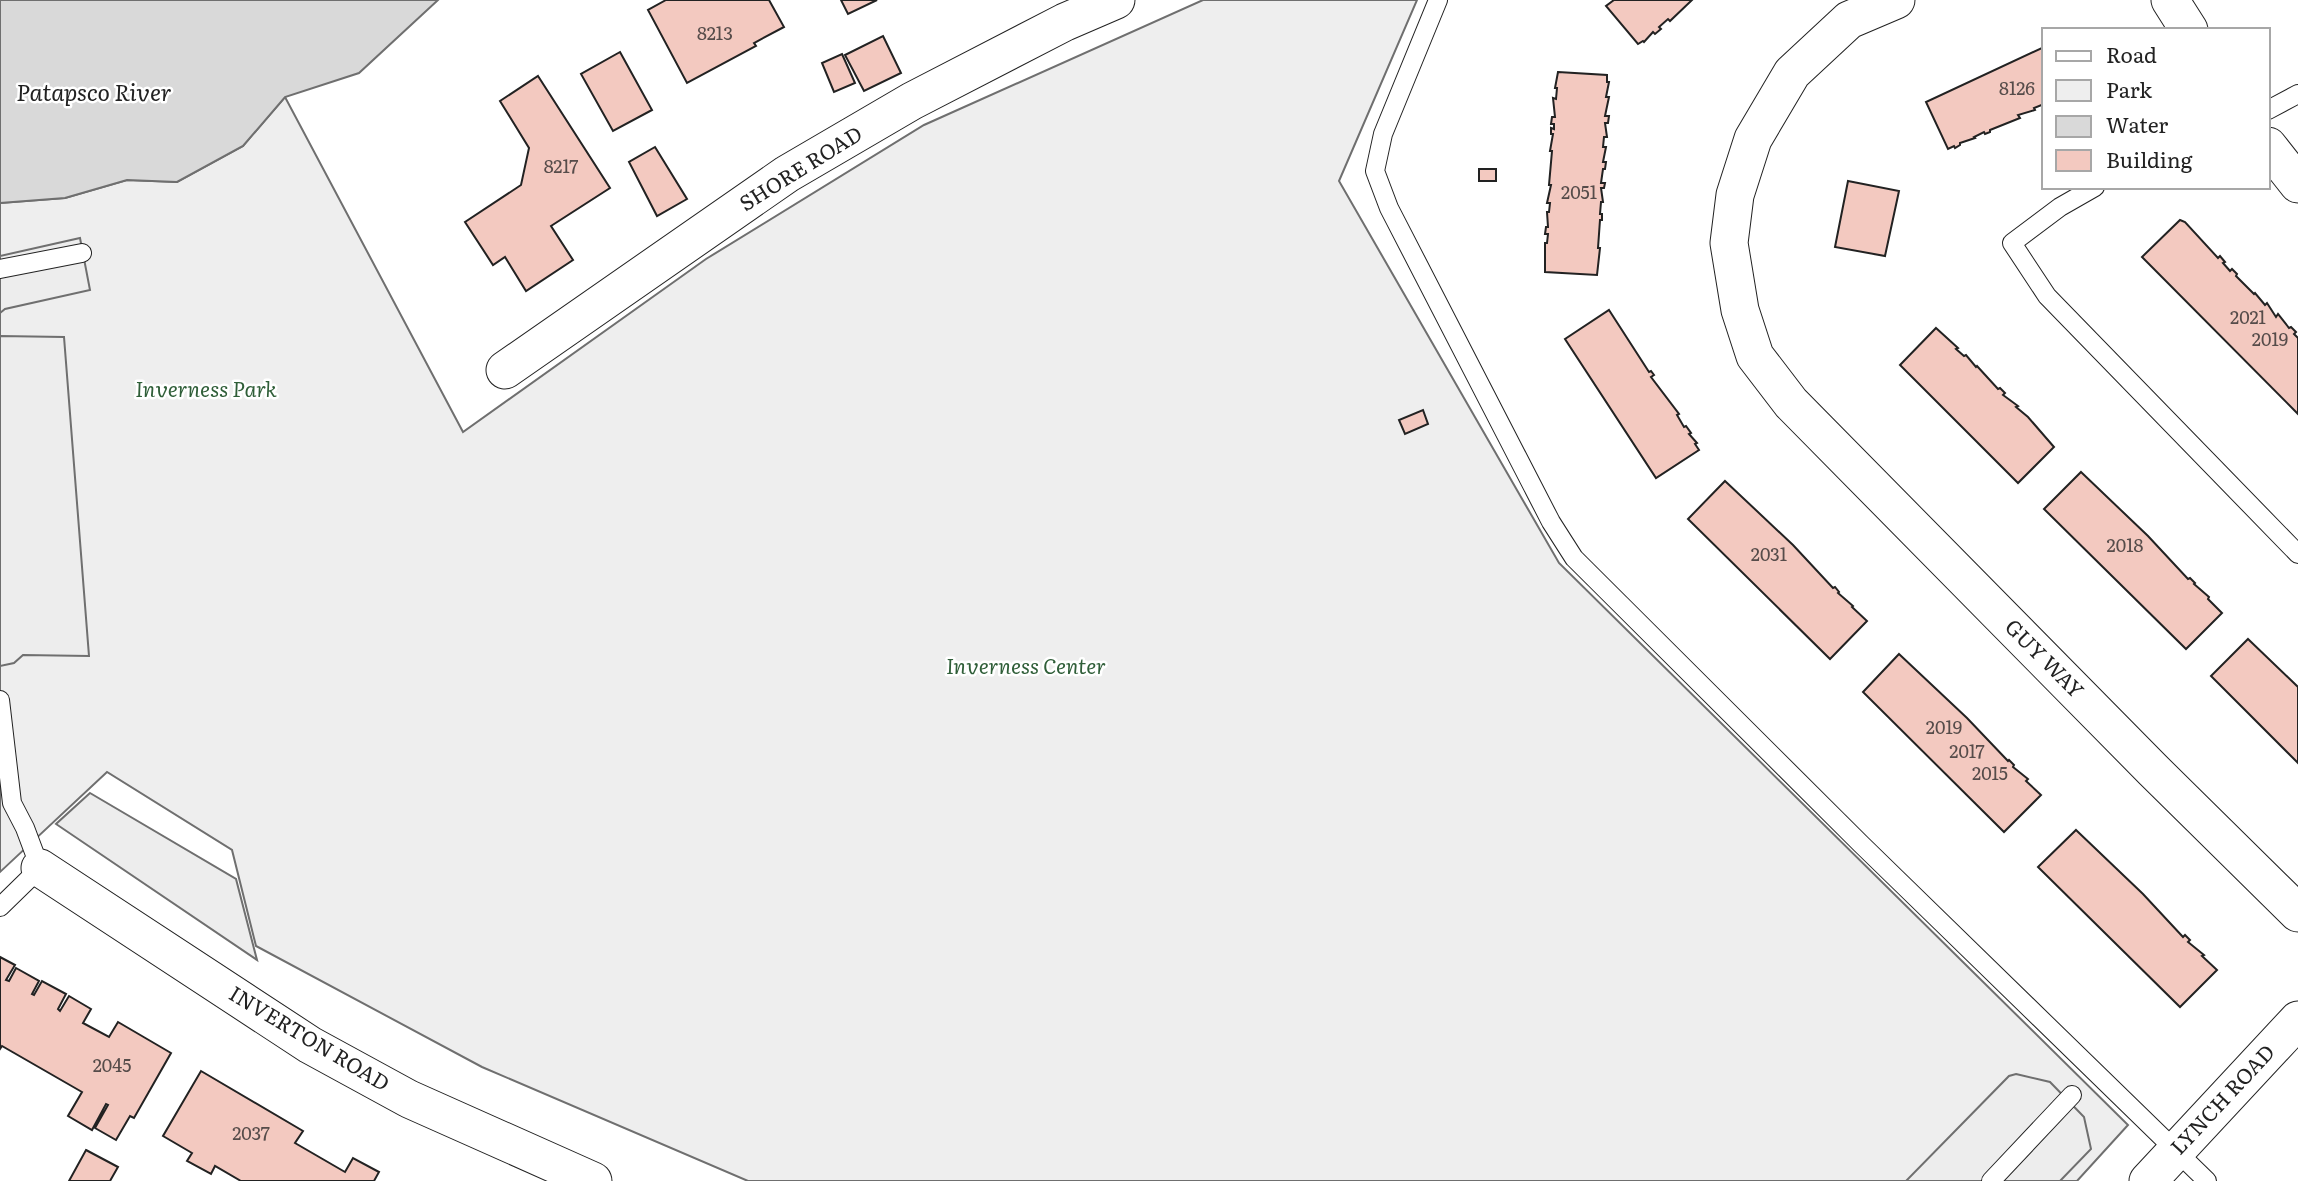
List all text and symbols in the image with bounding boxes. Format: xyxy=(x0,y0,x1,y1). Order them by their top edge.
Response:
house number: 8213 xyxy=(697,19,733,46)
legend xyxy=(2042,28,2270,189)
text: Road xyxy=(2106,38,2157,69)
text: Park xyxy=(2106,73,2152,104)
water label: Patapsco River xyxy=(16,74,172,108)
house number: 8126 xyxy=(1999,74,2035,101)
text: Water xyxy=(2106,108,2168,139)
street label: SHORE ROAD xyxy=(732,117,867,217)
text: Building xyxy=(2106,143,2193,174)
house number: 8217 xyxy=(544,152,578,179)
house number: 2051 xyxy=(1561,178,1597,205)
house number: 2021 xyxy=(2230,303,2266,330)
house number: 2019 xyxy=(2252,325,2288,352)
park label: Inverness Park xyxy=(135,372,277,403)
house number: 2018 xyxy=(2107,531,2143,558)
house number: 2031 xyxy=(1751,540,1787,567)
street label: GUY WAY xyxy=(1999,611,2092,704)
park label: Inverness Center xyxy=(946,649,1106,680)
house number: 2019 xyxy=(1926,713,1962,740)
house number: 2017 xyxy=(1949,737,1985,764)
house number: 2015 xyxy=(1972,759,2008,786)
street label: INVERTON ROAD xyxy=(224,977,396,1097)
street label: LYNCH ROAD xyxy=(2162,1036,2281,1160)
house number: 2045 xyxy=(93,1051,131,1078)
house number: 2037 xyxy=(232,1119,270,1146)

